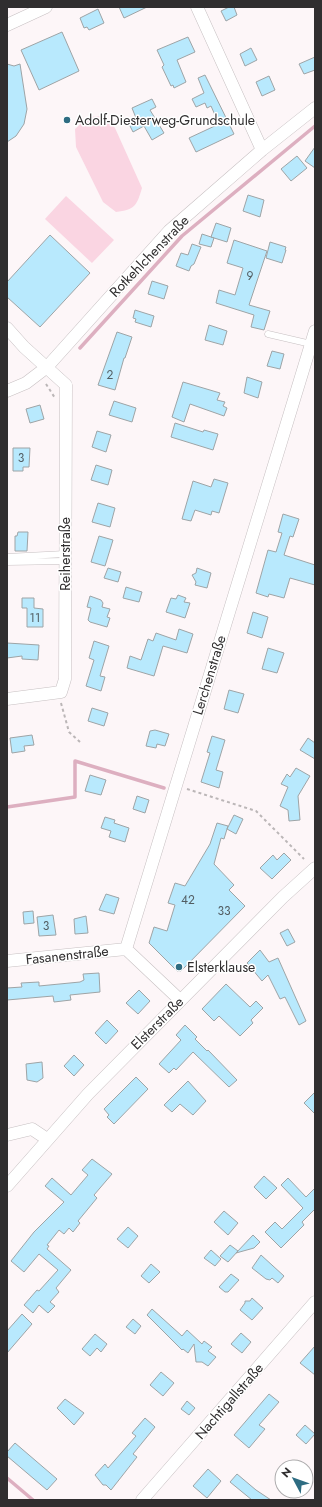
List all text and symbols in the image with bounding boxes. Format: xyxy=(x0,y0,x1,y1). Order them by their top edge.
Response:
place label: Adolf-Diesterweg-Grundschule xyxy=(75,110,255,130)
marker: Adolf-Diesterweg-Grundschule xyxy=(62,115,72,125)
street label: Rotkehlchenstraße xyxy=(105,211,193,301)
house number: 9 xyxy=(247,267,254,285)
house number: 2 xyxy=(107,366,114,384)
house number: 3 xyxy=(18,449,25,467)
street label: Reiherstraße xyxy=(55,517,75,591)
house number: 11 xyxy=(30,609,40,627)
street label: Lerchenstraße xyxy=(187,633,231,717)
house number: 42 xyxy=(181,891,195,909)
house number: 33 xyxy=(217,902,231,920)
house number: 3 xyxy=(43,917,50,935)
street label: Fasanenstraße xyxy=(25,941,109,969)
place label: Elsterklause xyxy=(187,957,255,977)
marker: Elsterklause xyxy=(174,962,184,972)
street label: Elsterstraße xyxy=(126,992,188,1054)
street label: Nachtigallstraße xyxy=(190,1358,268,1444)
north arrow xyxy=(274,1459,314,1499)
text: N xyxy=(278,1464,295,1481)

